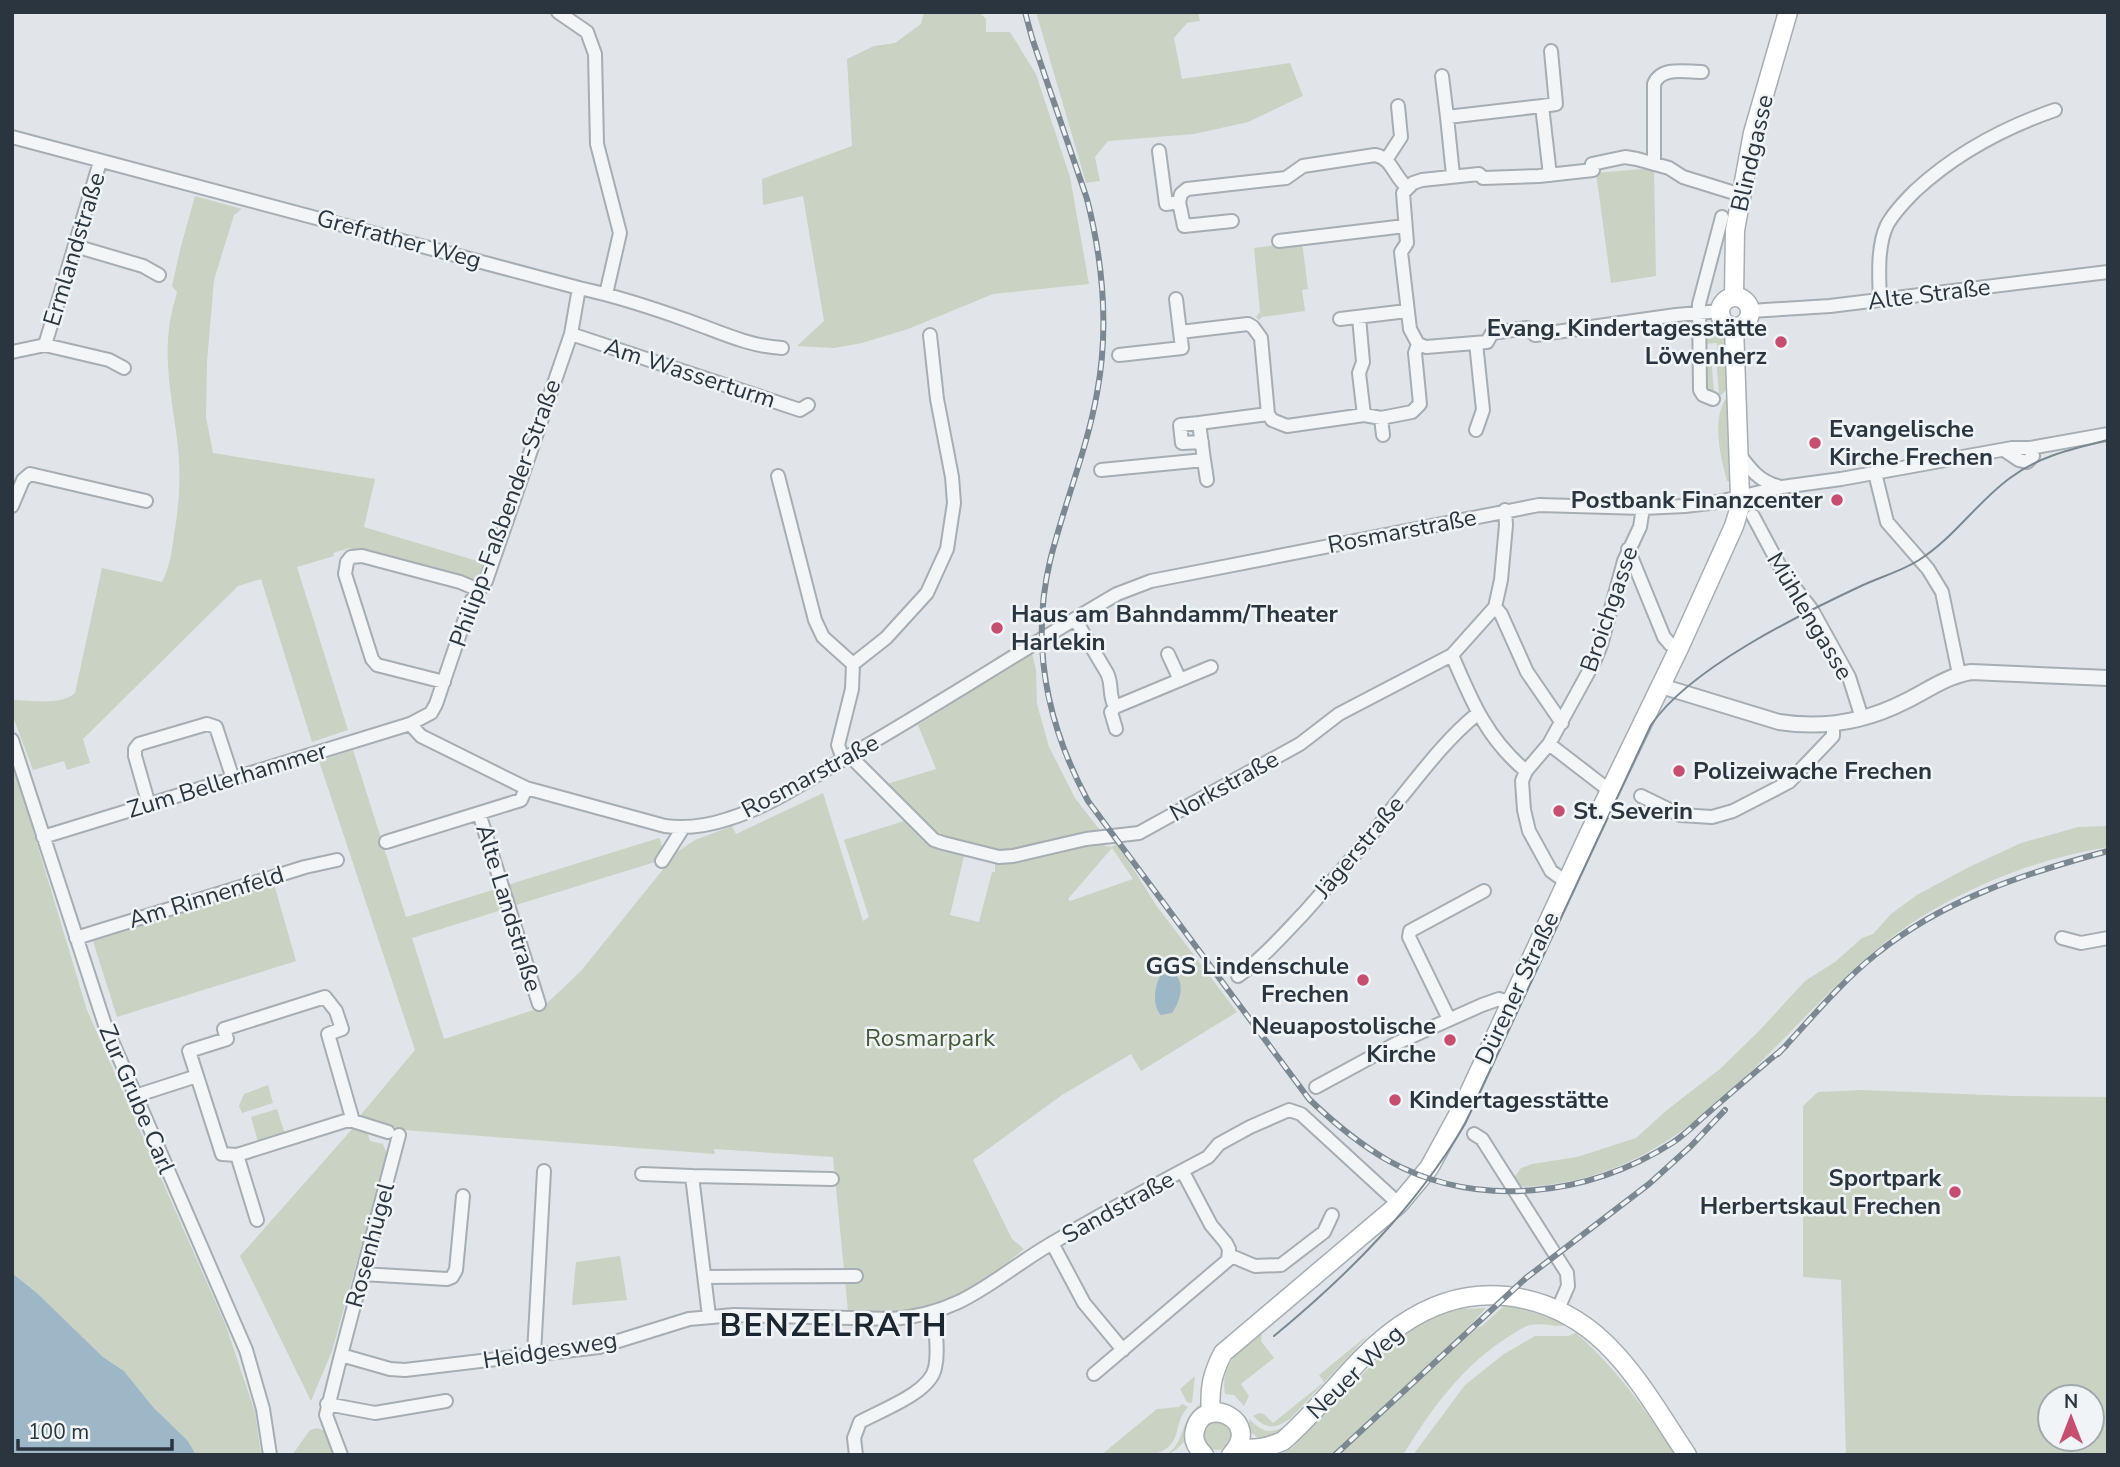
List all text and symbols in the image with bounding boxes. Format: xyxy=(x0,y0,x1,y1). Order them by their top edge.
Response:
street label: Blindgasse xyxy=(1723,91,1781,215)
street label: Ermlandstraße xyxy=(35,168,113,330)
street label: Grefrather Weg xyxy=(313,202,485,276)
street label: Alte Straße xyxy=(1866,271,1992,317)
place label: Evang. Kindertagesstätte Löwenherz xyxy=(1487,312,1767,372)
street label: Am Wasserturm xyxy=(600,330,780,416)
marker: Evang. Kindertagesstätte Löwenherz xyxy=(1773,334,1789,350)
street label: Philipp-Faßbender-Straße xyxy=(442,375,568,651)
place label: Evangelische Kirche Frechen xyxy=(1829,413,1993,473)
marker: Evangelische Kirche Frechen xyxy=(1807,435,1823,451)
place label: Postbank Finanzcenter xyxy=(1571,484,1824,516)
marker: Postbank Finanzcenter xyxy=(1829,492,1845,508)
street label: Rosmarstraße xyxy=(1325,501,1479,561)
street label: Broichgasse xyxy=(1573,542,1645,676)
street label: Mühlengasse xyxy=(1759,546,1861,686)
place label: Haus am Bahndamm/Theater Harlekin xyxy=(1011,598,1338,658)
marker: Haus am Bahndamm/Theater Harlekin xyxy=(989,620,1005,636)
street label: Rosmarstraße xyxy=(736,726,884,826)
street label: Zum Bellerhammer xyxy=(123,734,331,826)
street label: Norkstraße xyxy=(1164,743,1284,829)
place label: Polizeiwache Frechen xyxy=(1693,755,1932,787)
marker: Polizeiwache Frechen xyxy=(1671,763,1687,779)
street label: Jägerstraße xyxy=(1306,789,1411,906)
place label: St. Severin xyxy=(1573,795,1693,827)
marker: St. Severin xyxy=(1551,803,1567,819)
street label: Alte Landstraße xyxy=(468,820,550,996)
street label: Am Rinnenfeld xyxy=(124,858,288,936)
street label: Dürener Straße xyxy=(1468,906,1566,1070)
place label: GGS Lindenschule Frechen xyxy=(1145,950,1349,1010)
marker: GGS Lindenschule Frechen xyxy=(1355,972,1371,988)
place label: Neuapostolische Kirche xyxy=(1251,1010,1436,1070)
street label: Zur Grube Carl xyxy=(91,1020,183,1178)
park label: Rosmarpark xyxy=(865,1022,996,1054)
marker: Neuapostolische Kirche xyxy=(1442,1032,1458,1048)
place label: Kindertagesstätte xyxy=(1409,1084,1609,1116)
marker: Kindertagesstätte xyxy=(1387,1092,1403,1108)
place label: Sportpark Herbertskaul Frechen xyxy=(1700,1162,1942,1222)
street label: Sandstraße xyxy=(1056,1163,1180,1251)
street label: Rosenhügel xyxy=(338,1179,402,1311)
marker: Sportpark Herbertskaul Frechen xyxy=(1947,1184,1963,1200)
district label: BENZELRATH xyxy=(720,1304,948,1347)
street label: Neuer Weg xyxy=(1300,1318,1410,1426)
street label: Heidgesweg xyxy=(481,1324,619,1376)
north arrow xyxy=(2036,1383,2106,1453)
text: N xyxy=(2064,1389,2078,1415)
scale bar xyxy=(18,1408,172,1452)
text: 100 m xyxy=(28,1418,89,1446)

